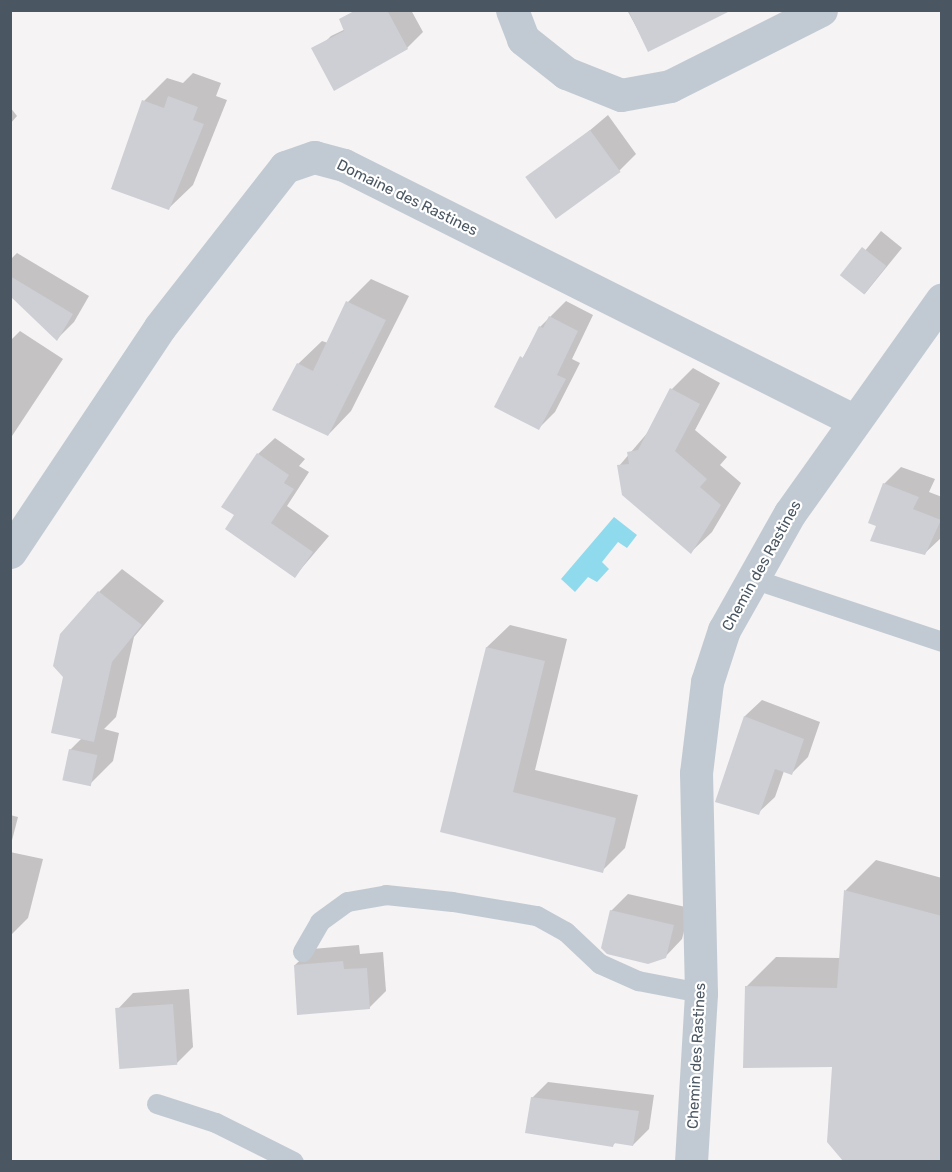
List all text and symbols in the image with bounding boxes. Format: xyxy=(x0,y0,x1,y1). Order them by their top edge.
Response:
street label: Domaine des Rastines xyxy=(334,156,480,240)
street label: Chemin des Rastines xyxy=(719,498,805,634)
street label: Chemin des Rastines xyxy=(684,982,710,1130)

